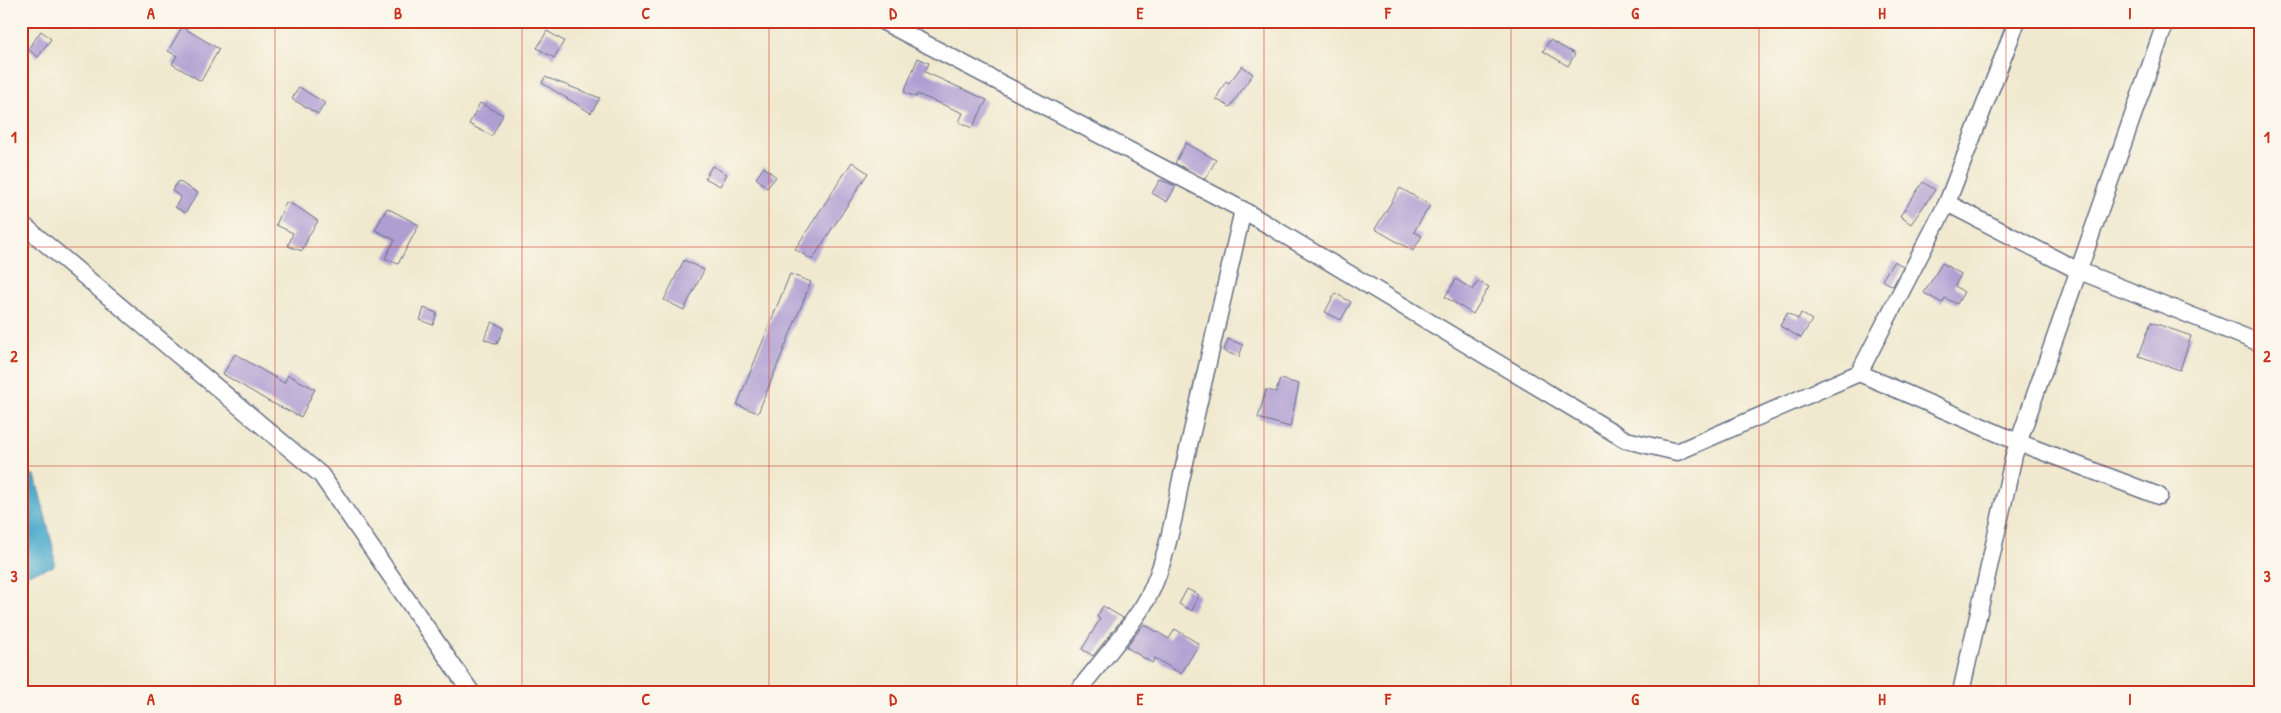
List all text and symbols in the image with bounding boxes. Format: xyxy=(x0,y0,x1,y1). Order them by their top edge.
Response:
text: A xyxy=(147,2,155,24)
text: B xyxy=(394,2,402,24)
text: C xyxy=(642,2,651,24)
text: D xyxy=(889,2,897,24)
text: E xyxy=(1136,2,1144,24)
text: F xyxy=(1384,2,1392,24)
text: G xyxy=(1631,2,1639,24)
text: H xyxy=(1878,2,1886,24)
text: I xyxy=(2128,2,2132,24)
text: 1 xyxy=(11,126,17,148)
text: 1 xyxy=(2264,126,2270,148)
text: 2 xyxy=(10,345,18,367)
text: 2 xyxy=(2263,345,2271,367)
text: 3 xyxy=(10,565,18,587)
text: 3 xyxy=(2263,565,2271,587)
text: A xyxy=(147,688,155,710)
text: B xyxy=(394,688,402,710)
text: C xyxy=(642,688,651,710)
text: D xyxy=(889,688,897,710)
text: E xyxy=(1136,688,1144,710)
text: F xyxy=(1384,688,1392,710)
text: G xyxy=(1631,688,1639,710)
text: H xyxy=(1878,688,1886,710)
text: I xyxy=(2128,688,2132,710)

